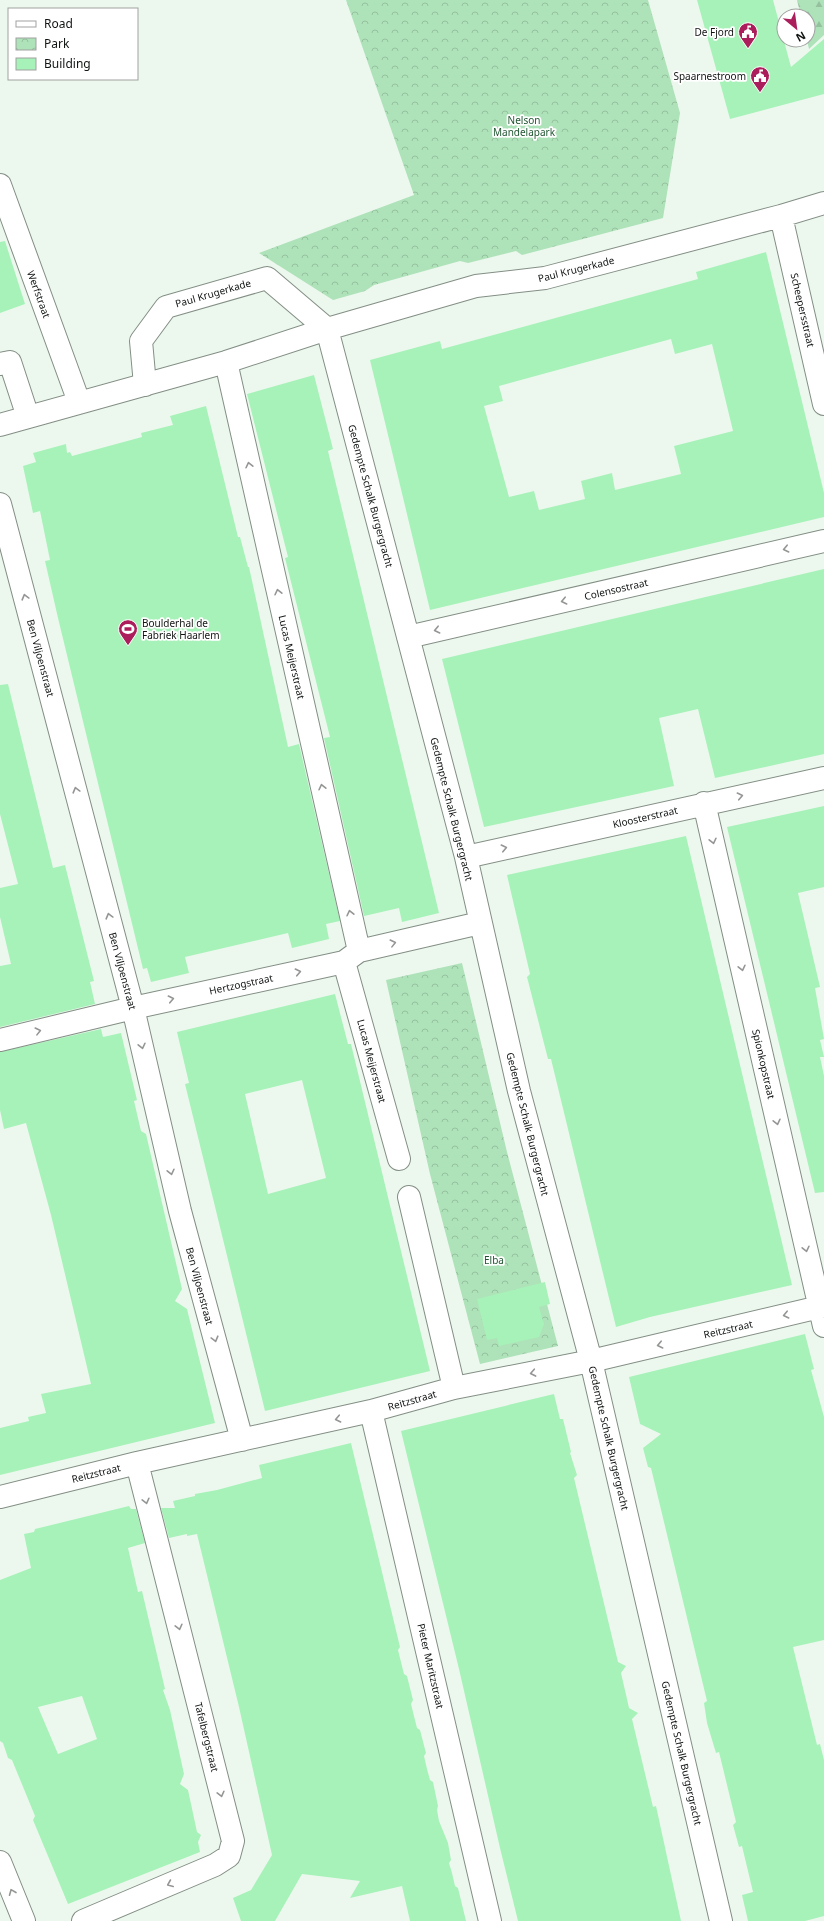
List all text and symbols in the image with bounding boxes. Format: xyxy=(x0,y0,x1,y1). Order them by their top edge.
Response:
legend xyxy=(8,8,138,80)
north arrow xyxy=(776,8,816,48)
text: Road xyxy=(44,15,73,32)
public building icon: De Fjord xyxy=(737,21,759,49)
place label: De Fjord xyxy=(695,25,734,39)
text: N xyxy=(794,28,809,46)
text: Park xyxy=(44,35,70,52)
text: Building xyxy=(44,55,91,72)
public building icon: Spaarnestroom xyxy=(749,65,771,93)
place label: Spaarnestroom xyxy=(673,69,746,83)
park label: Nelson Mandelapark xyxy=(493,113,556,139)
street label: Paul Krugerkade xyxy=(536,253,616,285)
street label: Werfstraat xyxy=(24,268,54,320)
street label: Scheepersstraat xyxy=(788,272,818,349)
street label: Paul Krugerkade xyxy=(173,275,253,311)
street label: Gedempte Schalk Burgergracht xyxy=(345,423,397,569)
one-way arrow xyxy=(245,462,254,469)
one-way arrow xyxy=(783,545,789,553)
street label: Colensostraat xyxy=(583,575,650,603)
one-way arrow xyxy=(274,588,282,595)
one-way arrow xyxy=(21,594,29,600)
one-way arrow xyxy=(561,596,568,605)
street label: Lucas Meijerstraat xyxy=(276,614,309,701)
place label: Boulderhal de Fabriek Haarlem xyxy=(142,616,220,642)
street label: Ben Viljoenstraat xyxy=(24,618,58,699)
sports icon: Boulderhal de Fabriek Haarlem xyxy=(117,618,139,646)
one-way arrow xyxy=(434,626,440,634)
street label: Gedempte Schalk Burgergracht xyxy=(427,736,477,883)
one-way arrow xyxy=(318,783,326,790)
one-way arrow xyxy=(72,787,80,793)
one-way arrow xyxy=(737,792,743,800)
street label: Kloosterstraat xyxy=(611,803,679,831)
one-way arrow xyxy=(708,838,716,844)
one-way arrow xyxy=(500,845,507,853)
one-way arrow xyxy=(347,910,355,917)
one-way arrow xyxy=(105,913,113,919)
street label: Ben Viljoenstraat xyxy=(106,931,140,1012)
one-way arrow xyxy=(390,940,396,948)
one-way arrow xyxy=(737,965,745,971)
one-way arrow xyxy=(295,968,301,976)
street label: Hertzogstraat xyxy=(208,970,275,998)
one-way arrow xyxy=(168,996,174,1004)
street label: Lucas Meijerstraat xyxy=(354,1018,390,1105)
one-way arrow xyxy=(35,1027,41,1035)
street label: Spionkopstraat xyxy=(749,1028,779,1101)
one-way arrow xyxy=(137,1043,145,1049)
street label: Gedempte Schalk Burgergracht xyxy=(503,1051,553,1198)
one-way arrow xyxy=(772,1119,780,1125)
one-way arrow xyxy=(167,1169,175,1176)
one-way arrow xyxy=(801,1245,809,1252)
street label: Ben Viljoenstraat xyxy=(183,1246,217,1327)
park label: Elba xyxy=(484,1253,504,1267)
one-way arrow xyxy=(783,1310,789,1318)
street label: Reitzstraat xyxy=(702,1316,754,1341)
one-way arrow xyxy=(210,1336,218,1342)
one-way arrow xyxy=(656,1340,663,1348)
street label: Gedempte Schalk Burgergracht xyxy=(586,1365,632,1512)
one-way arrow xyxy=(530,1368,536,1376)
street label: Reitzstraat xyxy=(386,1386,438,1414)
one-way arrow xyxy=(335,1414,341,1422)
street label: Reitzstraat xyxy=(70,1460,122,1486)
one-way arrow xyxy=(142,1498,150,1504)
street label: Pieter Maritzstraat xyxy=(414,1622,448,1710)
one-way arrow xyxy=(174,1624,182,1630)
street label: Gedempte Schalk Burgergracht xyxy=(659,1680,705,1827)
street label: Tafelbergstraat xyxy=(192,1701,222,1774)
one-way arrow xyxy=(216,1790,225,1797)
one-way arrow xyxy=(166,1879,174,1887)
one-way arrow xyxy=(8,1888,16,1895)

